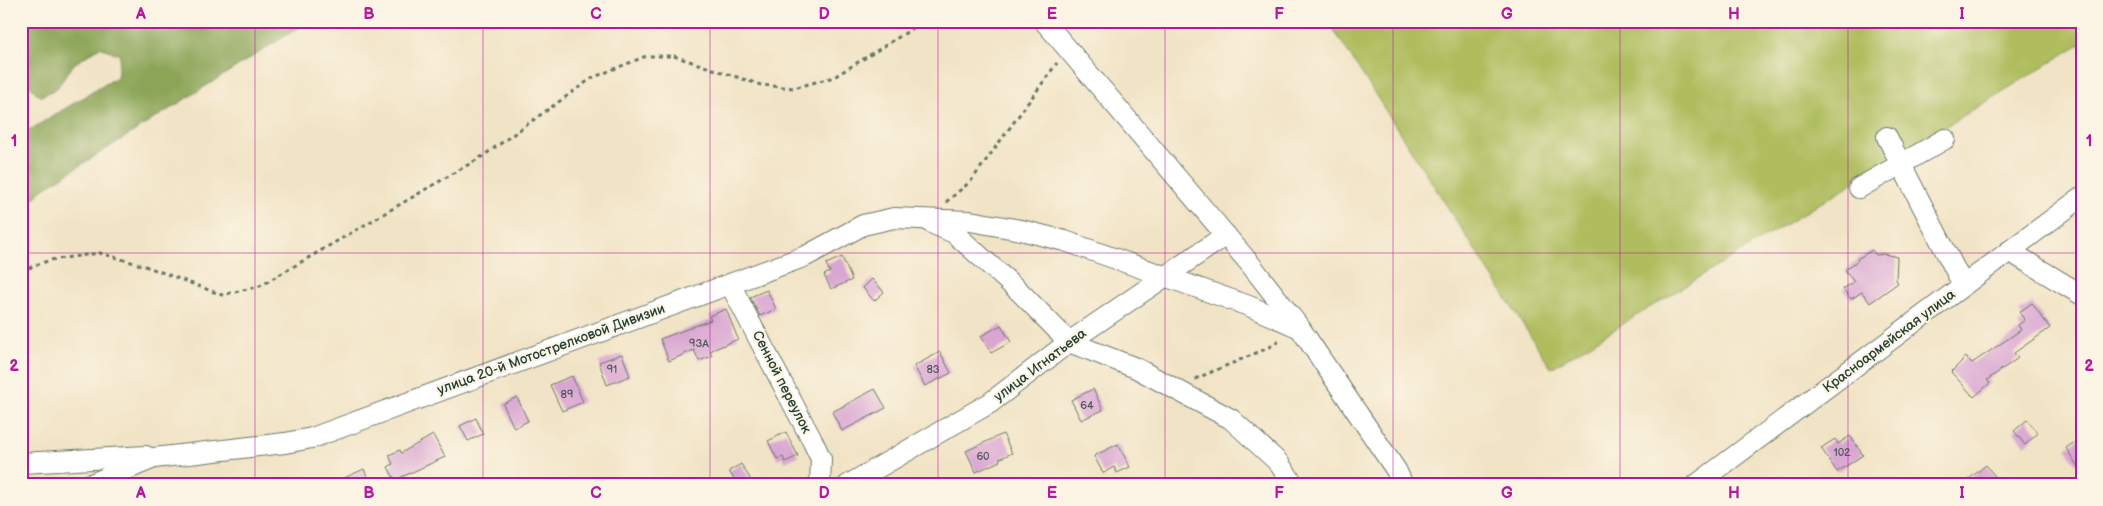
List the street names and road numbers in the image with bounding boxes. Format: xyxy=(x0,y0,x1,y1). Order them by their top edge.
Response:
street label: Красноармейская улица xyxy=(1820,285,1959,396)
street label: улица 20-й Мотострелковой Дивизии xyxy=(435,300,667,398)
street label: улица Игнатьева xyxy=(990,324,1090,405)
street label: Сенной переулок xyxy=(749,328,815,437)

